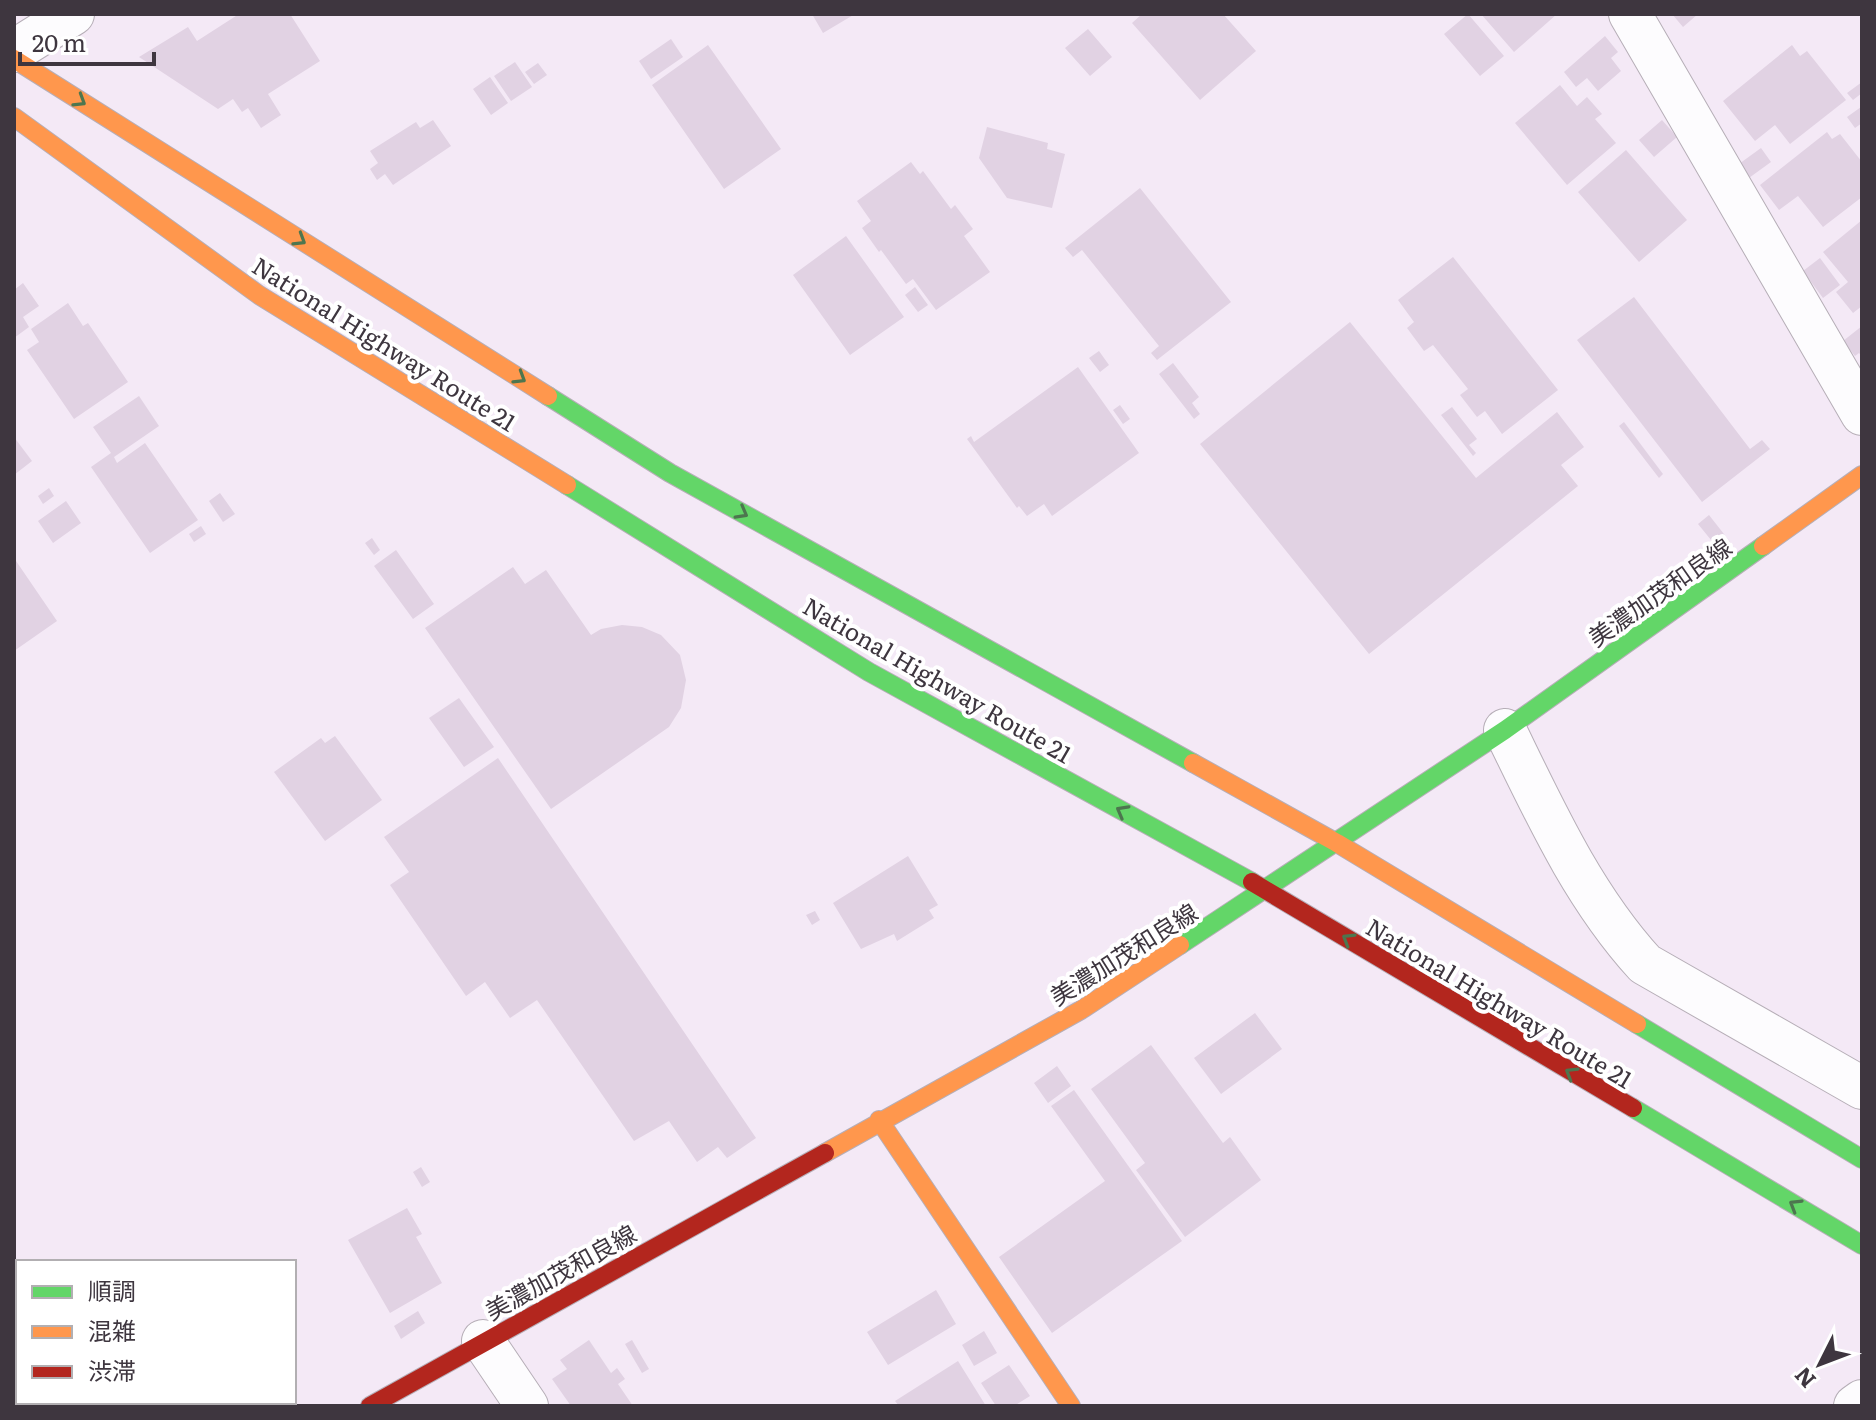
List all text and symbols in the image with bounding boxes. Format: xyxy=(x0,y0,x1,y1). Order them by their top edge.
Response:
scale bar xyxy=(20,16,154,66)
text: 20 m xyxy=(32,24,86,59)
one-way arrow xyxy=(71,91,86,106)
one-way arrow xyxy=(291,230,306,245)
street label: National Highway Route 21 xyxy=(246,247,524,439)
one-way arrow xyxy=(511,369,526,384)
one-way arrow xyxy=(733,503,748,519)
street label: 美濃加茂和良線 xyxy=(1580,528,1738,654)
street label: National Highway Route 21 xyxy=(797,588,1079,771)
one-way arrow xyxy=(1116,805,1131,821)
street label: 美濃加茂和良線 xyxy=(1042,894,1204,1012)
street label: National Highway Route 21 xyxy=(1360,908,1640,1096)
one-way arrow xyxy=(1342,934,1357,949)
one-way arrow xyxy=(1565,1067,1580,1083)
one-way arrow xyxy=(1789,1199,1804,1215)
street label: 美濃加茂和良線 xyxy=(478,1215,642,1327)
legend xyxy=(16,1260,296,1404)
text: 順調 xyxy=(88,1272,136,1307)
text: 混雑 xyxy=(88,1312,136,1347)
north arrow xyxy=(1780,1324,1860,1404)
text: 渋滞 xyxy=(88,1352,136,1387)
text: N xyxy=(1786,1360,1822,1396)

